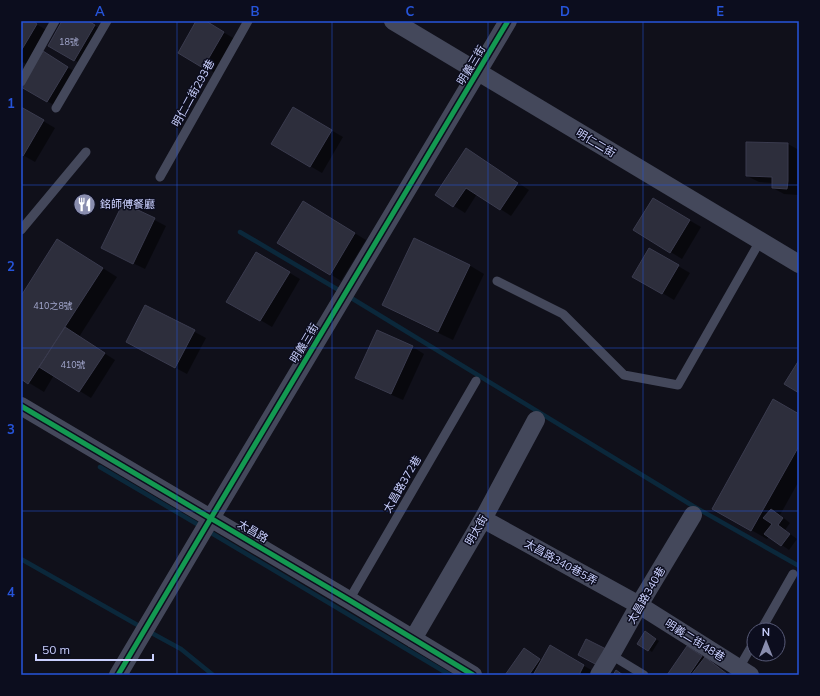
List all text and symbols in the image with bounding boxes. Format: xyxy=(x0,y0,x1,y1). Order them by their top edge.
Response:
text: A xyxy=(95,3,105,19)
text: B xyxy=(251,3,260,19)
text: C xyxy=(406,3,415,19)
text: D xyxy=(560,3,570,19)
text: E xyxy=(716,3,724,19)
house number: 18號 xyxy=(59,36,79,47)
street label: 明義三街 xyxy=(454,43,488,87)
street label: 明仁二街293巷 xyxy=(169,57,217,129)
text: 1 xyxy=(7,95,15,111)
street label: 明仁二街 xyxy=(574,126,618,160)
restaurant icon: 銘師傅餐廳 xyxy=(71,191,97,217)
place label: 銘師傅餐廳 xyxy=(100,197,155,211)
text: 2 xyxy=(7,258,15,274)
house number: 410之8號 xyxy=(33,300,73,311)
street label: 明義三街 xyxy=(287,321,321,365)
house number: 410號 xyxy=(60,359,86,370)
text: 3 xyxy=(7,421,15,437)
street label: 太昌路372巷 xyxy=(380,453,424,515)
street label: 明太街 xyxy=(462,512,490,548)
street label: 太昌路 xyxy=(235,517,271,545)
street label: 太昌路340巷5弄 xyxy=(522,536,600,588)
street label: 太昌路340巷 xyxy=(624,564,668,626)
text: 4 xyxy=(7,584,15,600)
street label: 明義二街48巷 xyxy=(662,616,728,664)
north arrow xyxy=(746,622,786,662)
text: N xyxy=(762,625,770,639)
scale bar xyxy=(36,636,153,662)
text: 50 m xyxy=(42,642,70,657)

